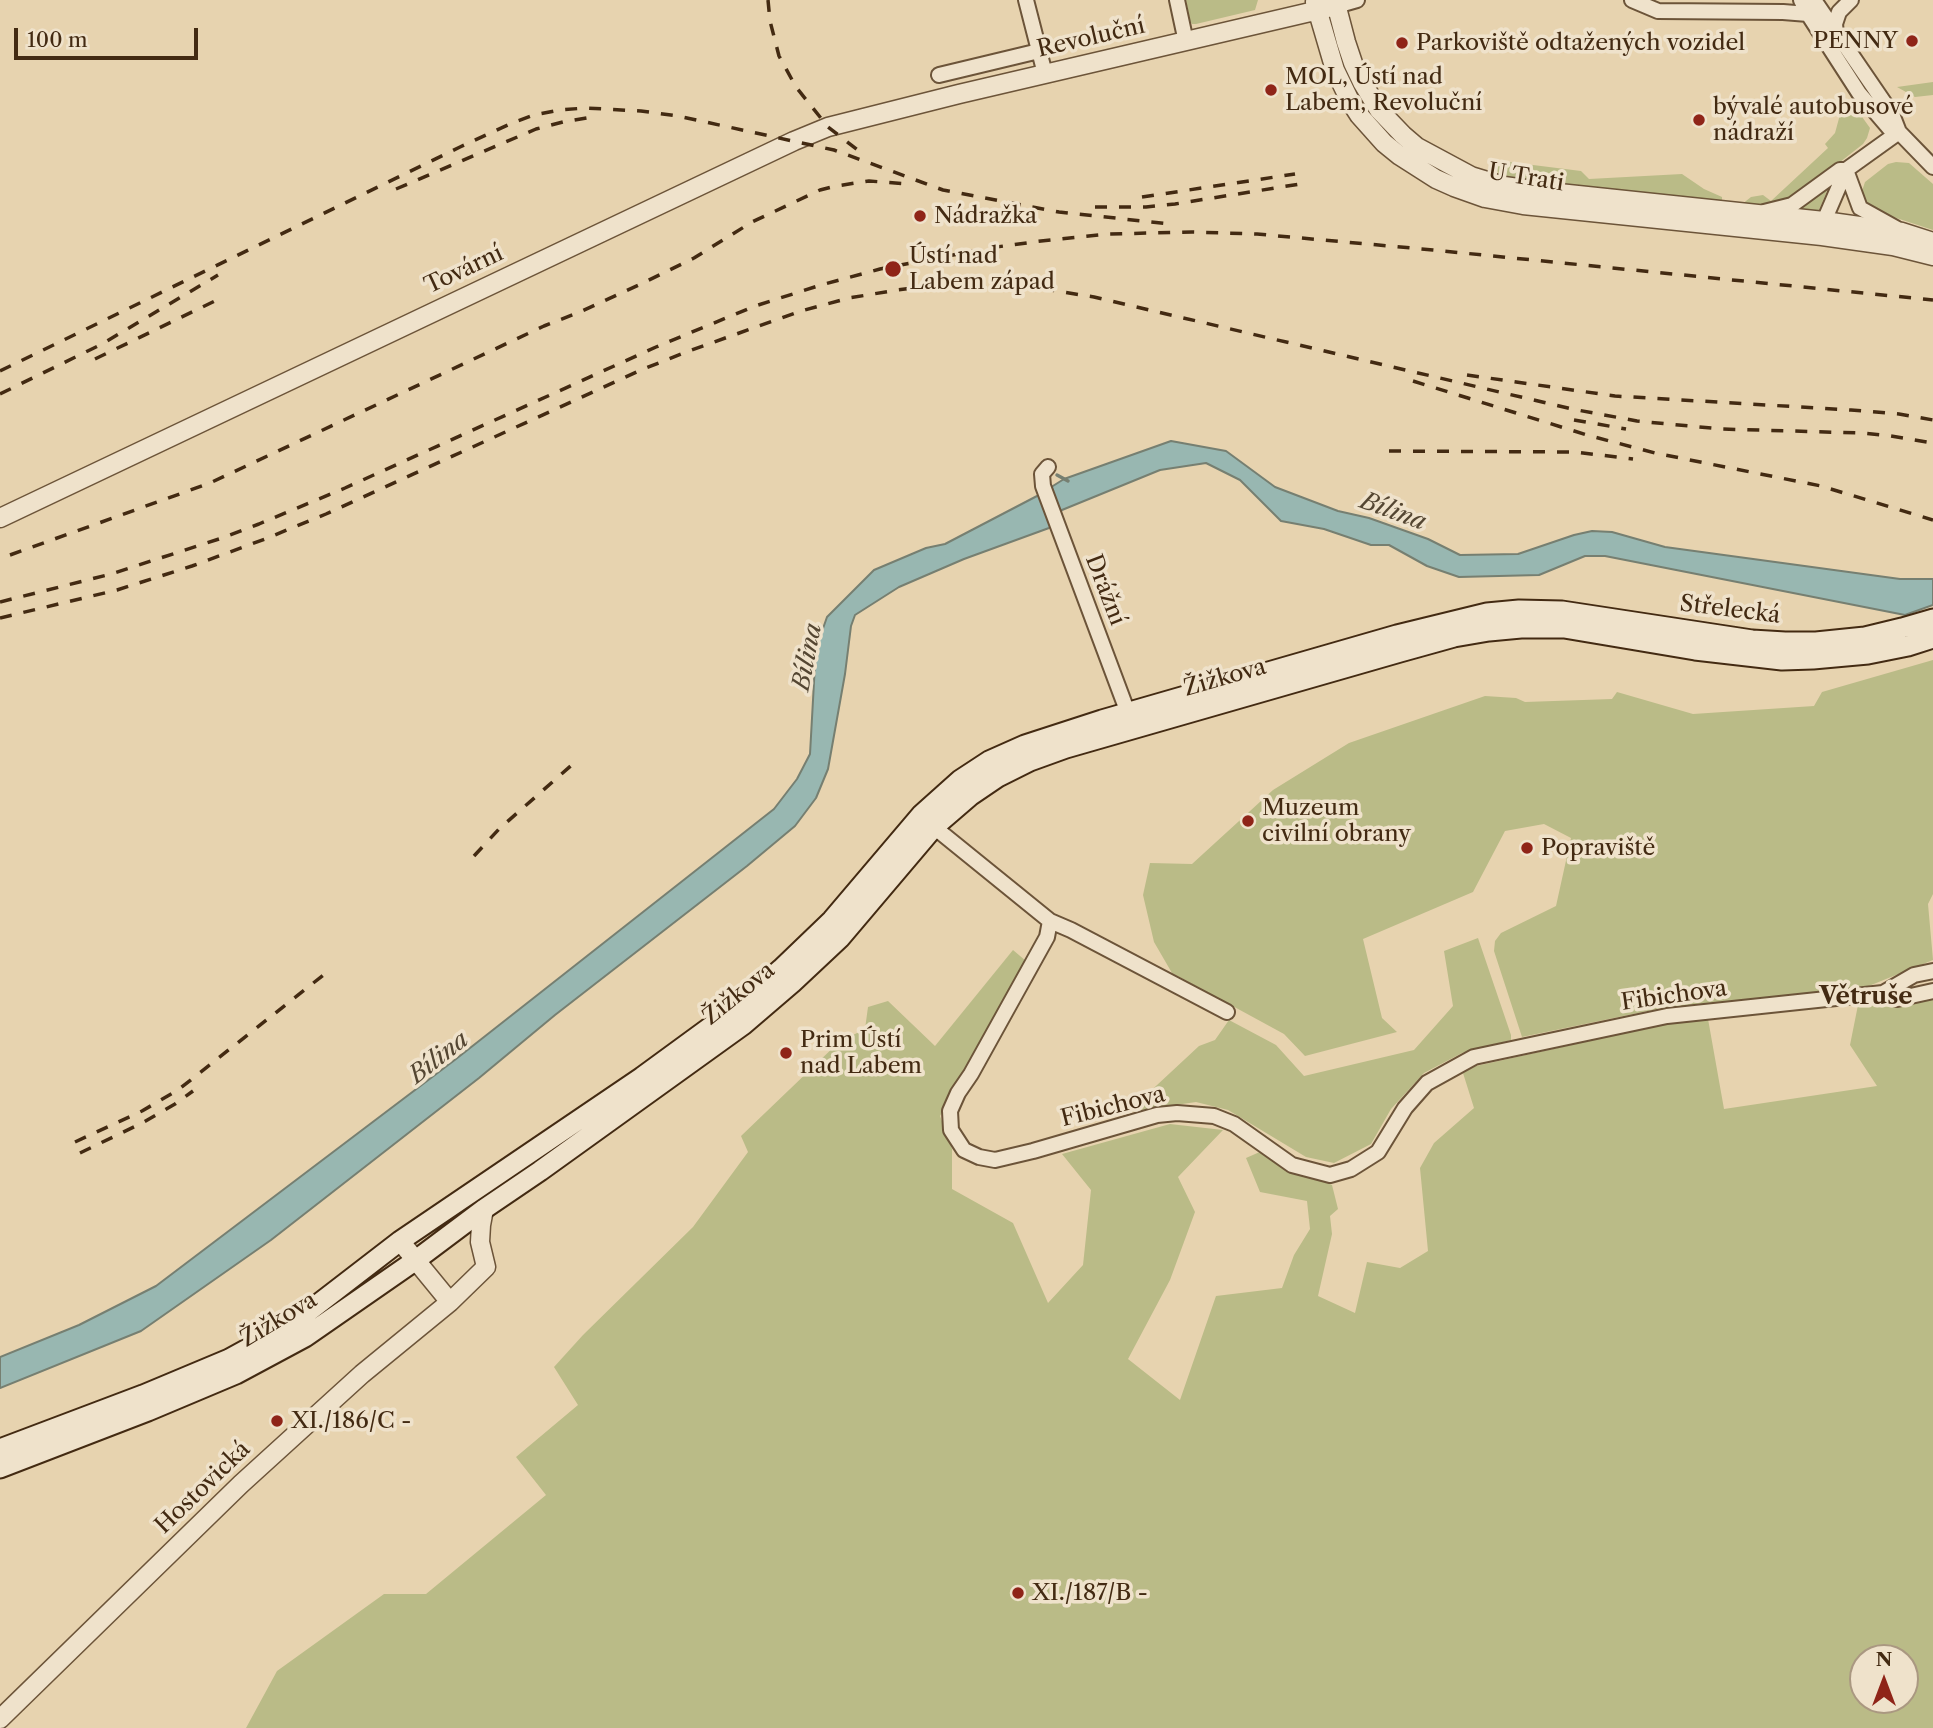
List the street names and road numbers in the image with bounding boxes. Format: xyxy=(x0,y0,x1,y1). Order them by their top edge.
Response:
street label: Revoluční xyxy=(1034,12,1148,64)
street label: U Trati xyxy=(1486,158,1566,198)
street label: Tovární xyxy=(420,240,508,300)
street label: Drážní xyxy=(1079,551,1131,629)
street label: Střelecká xyxy=(1678,590,1782,630)
street label: Žižkova xyxy=(1181,653,1269,703)
street label: Žižkova xyxy=(698,957,780,1031)
street label: Fibichova xyxy=(1619,975,1729,1017)
street label: Fibichova xyxy=(1058,1081,1168,1133)
street label: Žižkova xyxy=(236,1286,322,1354)
street label: Hostovická xyxy=(150,1436,256,1540)

